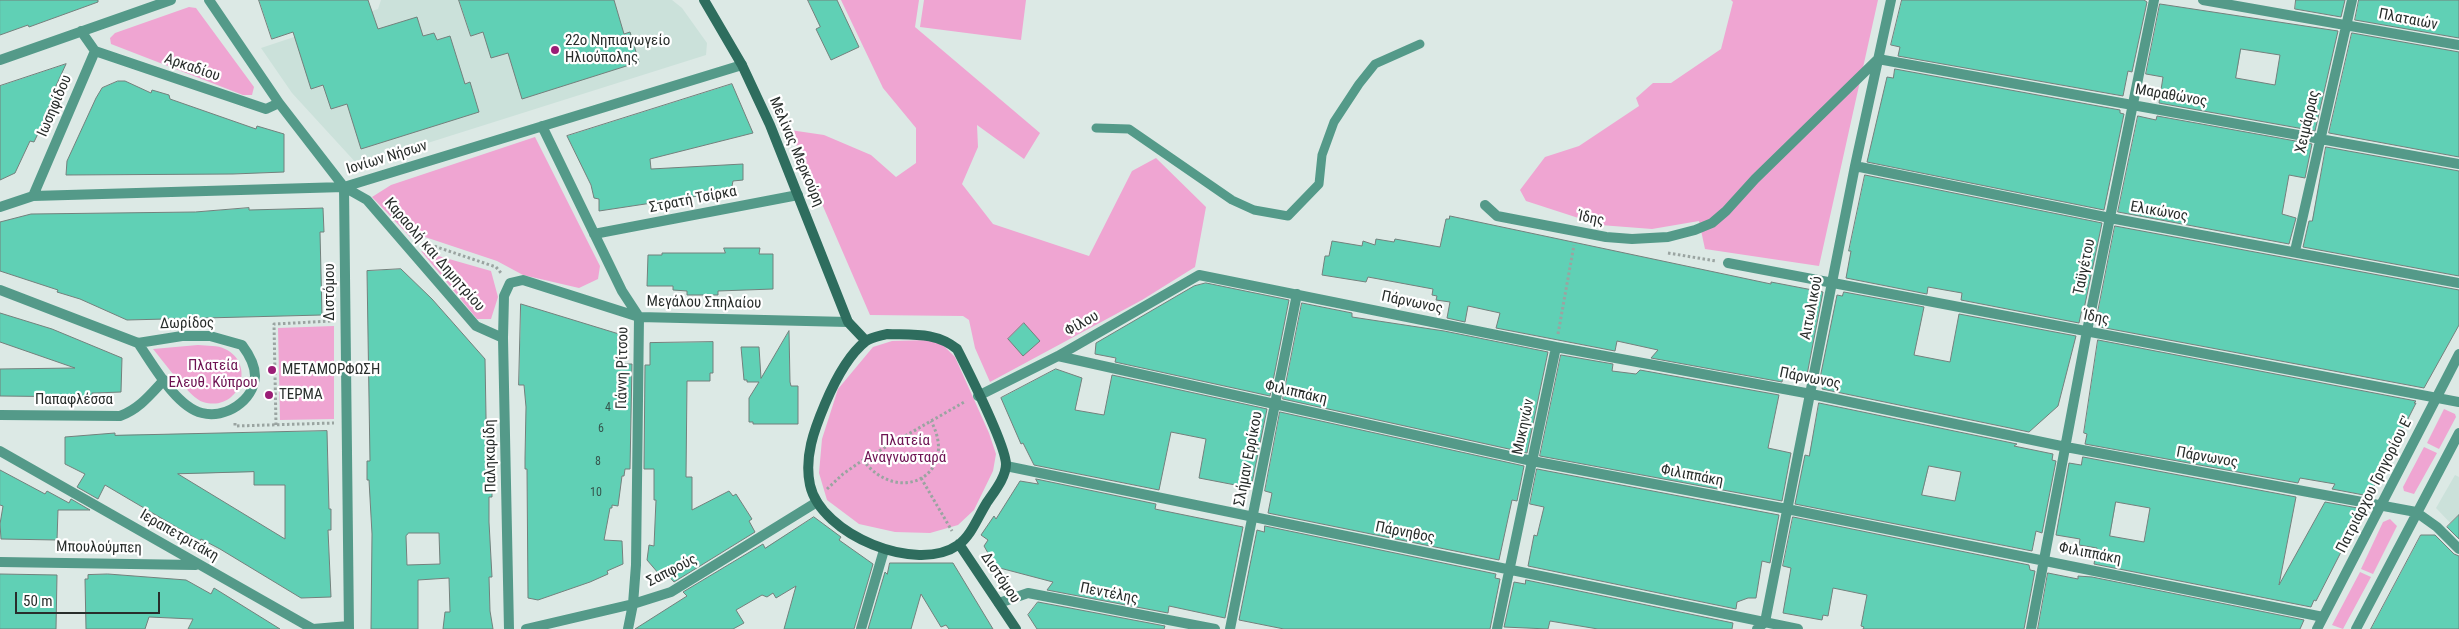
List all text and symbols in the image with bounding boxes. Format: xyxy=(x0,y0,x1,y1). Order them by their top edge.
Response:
street label: Πλαταιών xyxy=(2377,5,2439,35)
place label: 22ο Νηπιαγωγείο Ηλιούπολης xyxy=(565,32,670,67)
marker: 22ο Νηπιαγωγείο Ηλιούπολης xyxy=(549,44,561,56)
street label: Αρκαδίου xyxy=(162,50,222,86)
street label: Ιωσηφίδου xyxy=(34,72,76,140)
street label: Μαραθώνος xyxy=(2134,81,2208,111)
street label: Χειμάρρας xyxy=(2292,89,2324,155)
street label: Μελίνας Μερκούρη xyxy=(765,94,827,210)
street label: Ιονίων Νήσων xyxy=(344,137,430,179)
street label: Στρατή Τσίρκα xyxy=(648,183,738,217)
street label: Καραολή και Δημητρίου xyxy=(380,195,488,315)
street label: Ελικώνος xyxy=(2129,198,2189,226)
street label: Ίδης xyxy=(1576,208,1606,230)
street label: Ταϋγέτου xyxy=(2070,237,2100,297)
street label: Διστόμου xyxy=(321,263,339,321)
street label: Αιτωλικού xyxy=(1797,275,1827,341)
street label: Πάρνωνος xyxy=(1380,288,1444,318)
street label: Μεγάλου Σπηλαίου xyxy=(647,293,761,313)
street label: Φίλου xyxy=(1062,307,1102,341)
street label: Ίδης xyxy=(2081,307,2111,329)
street label: Δωρίδος xyxy=(160,315,214,333)
street label: Γιάννη Ρίτσου xyxy=(613,327,633,409)
park label: Πλατεία Ελευθ. Κύπρου xyxy=(168,357,258,392)
place label: ΜΕΤΑΜΟΡΦΩΣΗ xyxy=(282,361,380,379)
marker: ΜΕΤΑΜΟΡΦΩΣΗ xyxy=(266,364,278,376)
street label: Πάρνωνος xyxy=(1778,364,1842,394)
street label: Φιλιππάκη xyxy=(1263,377,1329,409)
place label: ΤΕΡΜΑ xyxy=(279,386,323,404)
marker: ΤΕΡΜΑ xyxy=(263,389,275,401)
street label: Παπαφλέσσα xyxy=(35,391,113,409)
street label: Μυκηνών xyxy=(1509,397,1539,457)
house number: 4 xyxy=(605,401,611,415)
street label: Σλήμαν Ερρίκου xyxy=(1231,410,1267,508)
street label: Πατριάρχου Γρηγορίου Ε' xyxy=(2333,414,2417,556)
street label: Παληκαρίδη xyxy=(481,419,501,493)
house number: 6 xyxy=(598,422,604,436)
park label: Πλατεία Αναγνωσταρά xyxy=(864,432,946,467)
street label: Πάρνωνος xyxy=(2175,444,2239,472)
house number: 8 xyxy=(595,455,601,469)
street label: Φιλιππάκη xyxy=(1659,461,1725,491)
house number: 10 xyxy=(590,486,602,500)
street label: Ιεραπετριτάκη xyxy=(136,506,222,566)
street label: Πάρνηθος xyxy=(1374,518,1436,548)
street label: Μπουλούμπεη xyxy=(56,538,142,558)
street label: Φιλιππάκη xyxy=(2057,539,2123,569)
street label: Διστόμου xyxy=(976,549,1024,607)
street label: Σαπφούς xyxy=(644,551,700,591)
street label: Πεντέλης xyxy=(1078,580,1140,608)
scale bar xyxy=(18,582,162,614)
text: 50 m xyxy=(23,592,53,610)

